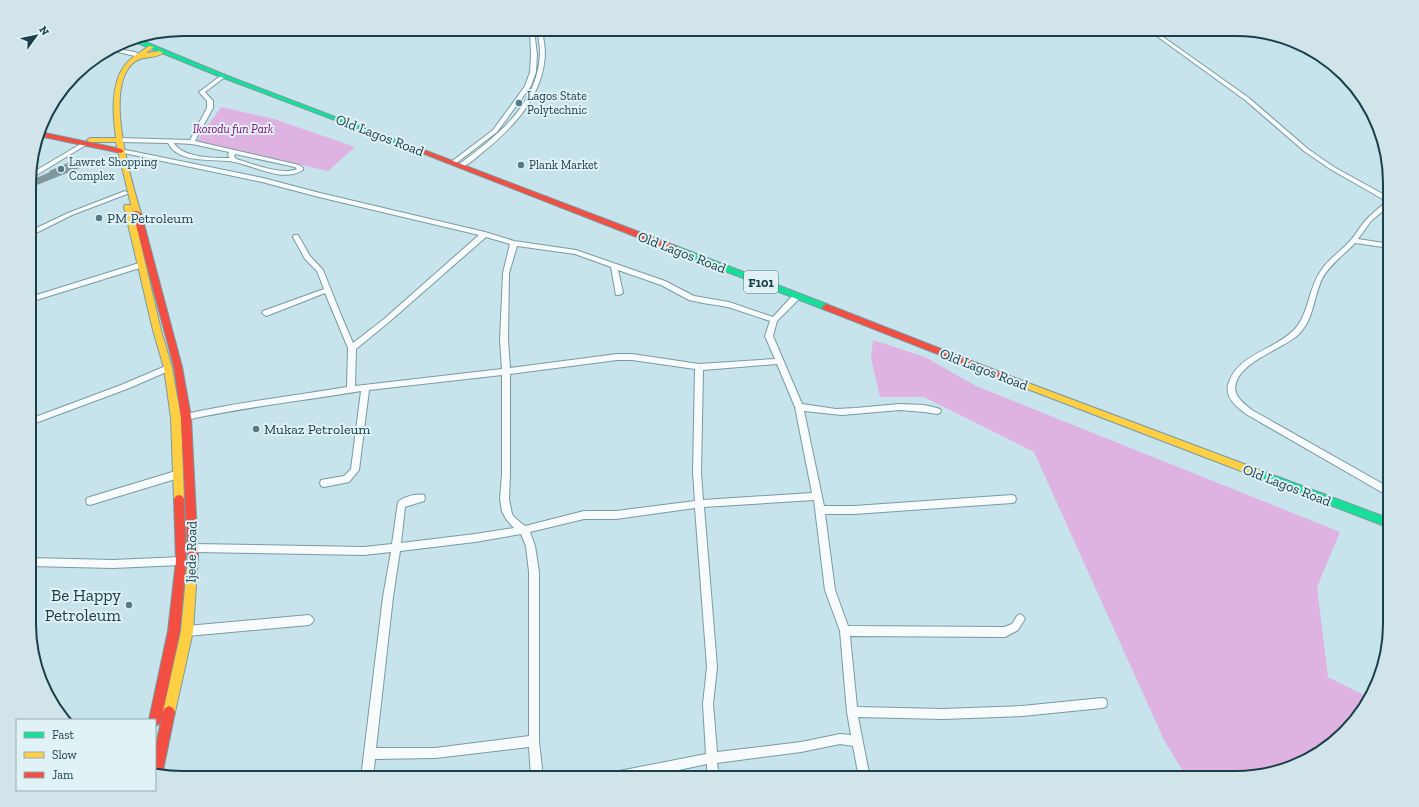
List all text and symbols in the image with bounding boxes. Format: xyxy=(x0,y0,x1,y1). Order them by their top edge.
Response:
north arrow xyxy=(16,16,56,56)
text: N xyxy=(36,24,52,38)
place label: Lagos State Polytechnic xyxy=(527,89,588,117)
marker: Lagos State Polytechnic xyxy=(514,98,524,108)
street label: Old Lagos Road xyxy=(333,111,427,160)
park label: Ikorodu fun Park xyxy=(193,122,274,136)
place label: Lawret Shopping Complex xyxy=(69,155,158,183)
place label: Plank Market xyxy=(529,158,599,172)
marker: Plank Market xyxy=(516,160,526,170)
marker: Lawret Shopping Complex xyxy=(56,164,66,174)
place label: PM Petroleum xyxy=(107,210,193,227)
marker: PM Petroleum xyxy=(94,213,104,223)
street label: Old Lagos Road xyxy=(635,228,729,277)
road number: F101 xyxy=(744,271,778,293)
street label: Old Lagos Road xyxy=(937,345,1031,394)
place label: Mukaz Petroleum xyxy=(264,421,370,438)
marker: Mukaz Petroleum xyxy=(251,424,261,434)
street label: Old Lagos Road xyxy=(1240,461,1334,510)
street label: Ijede Road xyxy=(182,521,201,583)
place label: Be Happy Petroleum xyxy=(45,585,121,625)
marker: Be Happy Petroleum xyxy=(124,600,134,610)
legend xyxy=(16,719,156,791)
text: Fast xyxy=(52,728,75,742)
text: Slow xyxy=(52,748,78,762)
text: Jam xyxy=(52,768,74,782)

